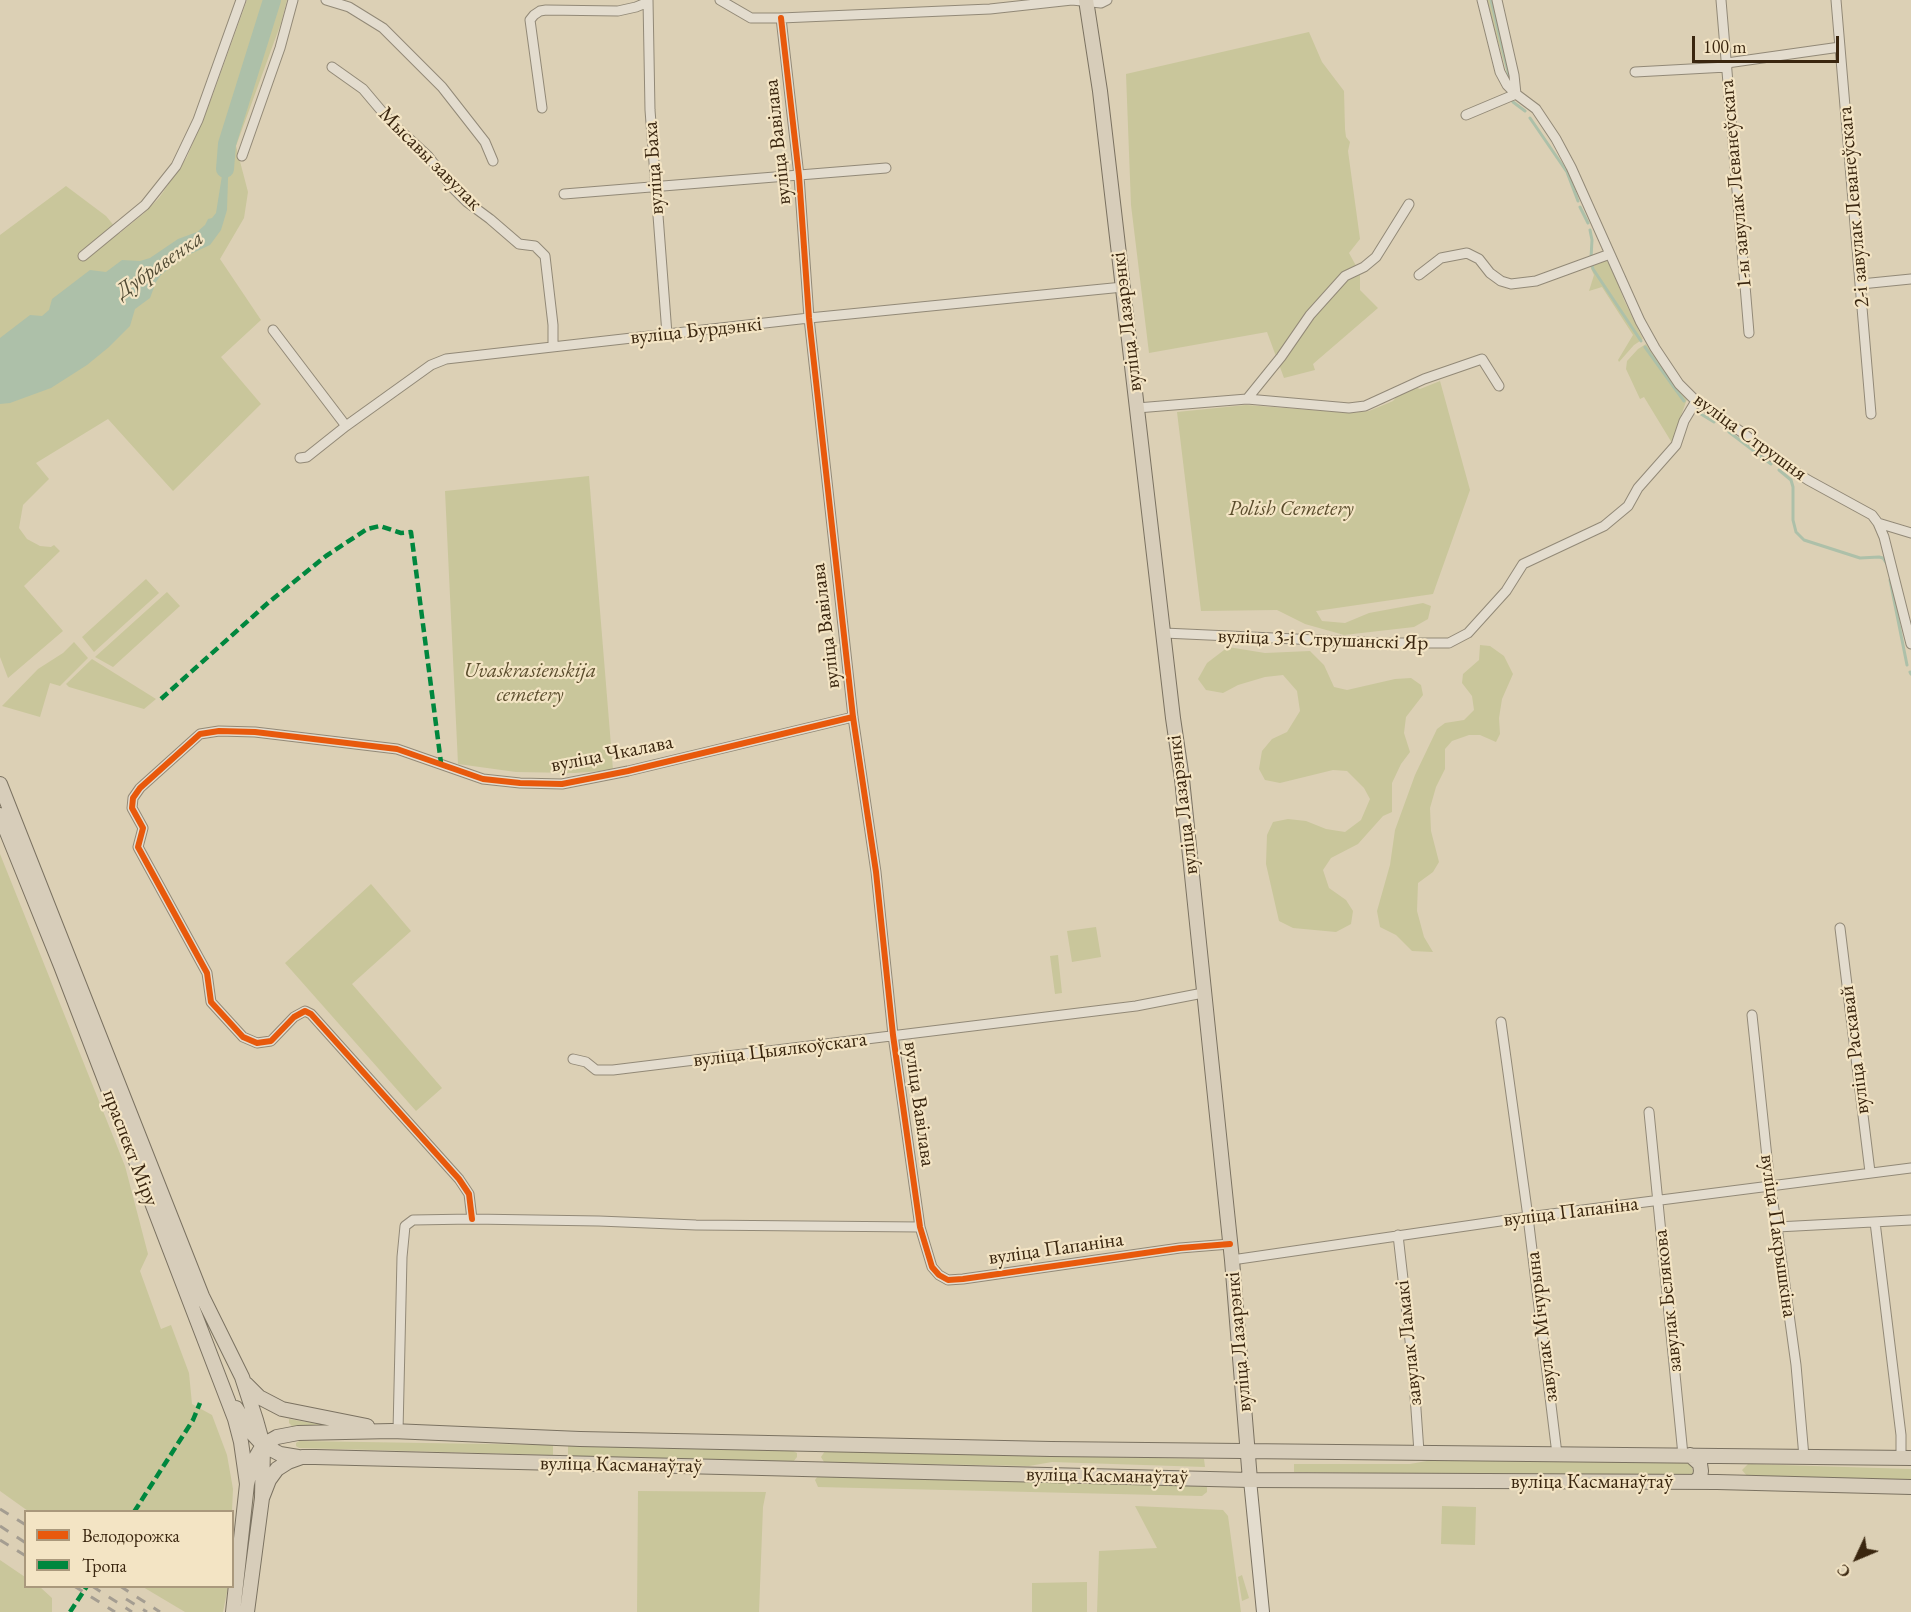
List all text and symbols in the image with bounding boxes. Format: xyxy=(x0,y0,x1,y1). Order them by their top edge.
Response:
scale bar xyxy=(1695,24,1842,62)
text: 100 m xyxy=(1703,35,1747,58)
street label: вуліца Вавілава xyxy=(759,78,797,206)
street label: 1-ы завулак Леванеўскага xyxy=(1714,79,1758,289)
street label: Мысавы завулак xyxy=(373,102,487,216)
street label: 2-і завулак Леванеўскага xyxy=(1833,105,1875,309)
street label: вуліца Баха xyxy=(638,120,670,216)
water label: Дубравенка xyxy=(111,225,209,305)
street label: вуліца Лазарэнкі xyxy=(1106,251,1148,393)
street label: вуліца Бурдэнкі xyxy=(629,312,763,350)
street label: вуліца Струшня xyxy=(1688,387,1812,487)
park label: Polish Cemetery xyxy=(1228,496,1354,522)
street label: вуліца Вавілава xyxy=(806,562,846,690)
street label: вуліца 3-і Струшанскі Яр xyxy=(1217,624,1429,656)
park label: Uvaskrasienskija cemetery xyxy=(464,658,596,708)
street label: вуліца Чкалава xyxy=(549,730,675,778)
street label: вуліца Лазарэнкі xyxy=(1162,734,1204,876)
street label: вуліца Раскавай xyxy=(1835,984,1875,1116)
street label: вуліца Цыялкоўскага xyxy=(692,1027,868,1073)
street label: вуліца Вавілава xyxy=(898,1040,940,1168)
street label: праспект Міру xyxy=(96,1086,164,1210)
street label: вуліца Пакрышкіна xyxy=(1754,1153,1802,1319)
street label: вуліца Папаніна xyxy=(1502,1191,1640,1233)
street label: вуліца Папаніна xyxy=(987,1227,1125,1271)
street label: завулак Белякова xyxy=(1648,1228,1688,1374)
street label: завулак Мічурына xyxy=(1520,1250,1564,1404)
street label: вуліца Лазарэнкі xyxy=(1220,1271,1258,1413)
street label: завулак Ламакі xyxy=(1390,1279,1428,1407)
street label: вуліца Касманаўтаў xyxy=(540,1451,702,1479)
street label: вуліца Касманаўтаў xyxy=(1026,1462,1188,1490)
street label: вуліца Касманаўтаў xyxy=(1511,1469,1673,1495)
legend xyxy=(24,1510,234,1588)
text: Велодорожка xyxy=(82,1524,180,1547)
north arrow xyxy=(1827,1528,1887,1588)
text: Тропа xyxy=(82,1554,127,1577)
text: С xyxy=(1832,1559,1855,1582)

